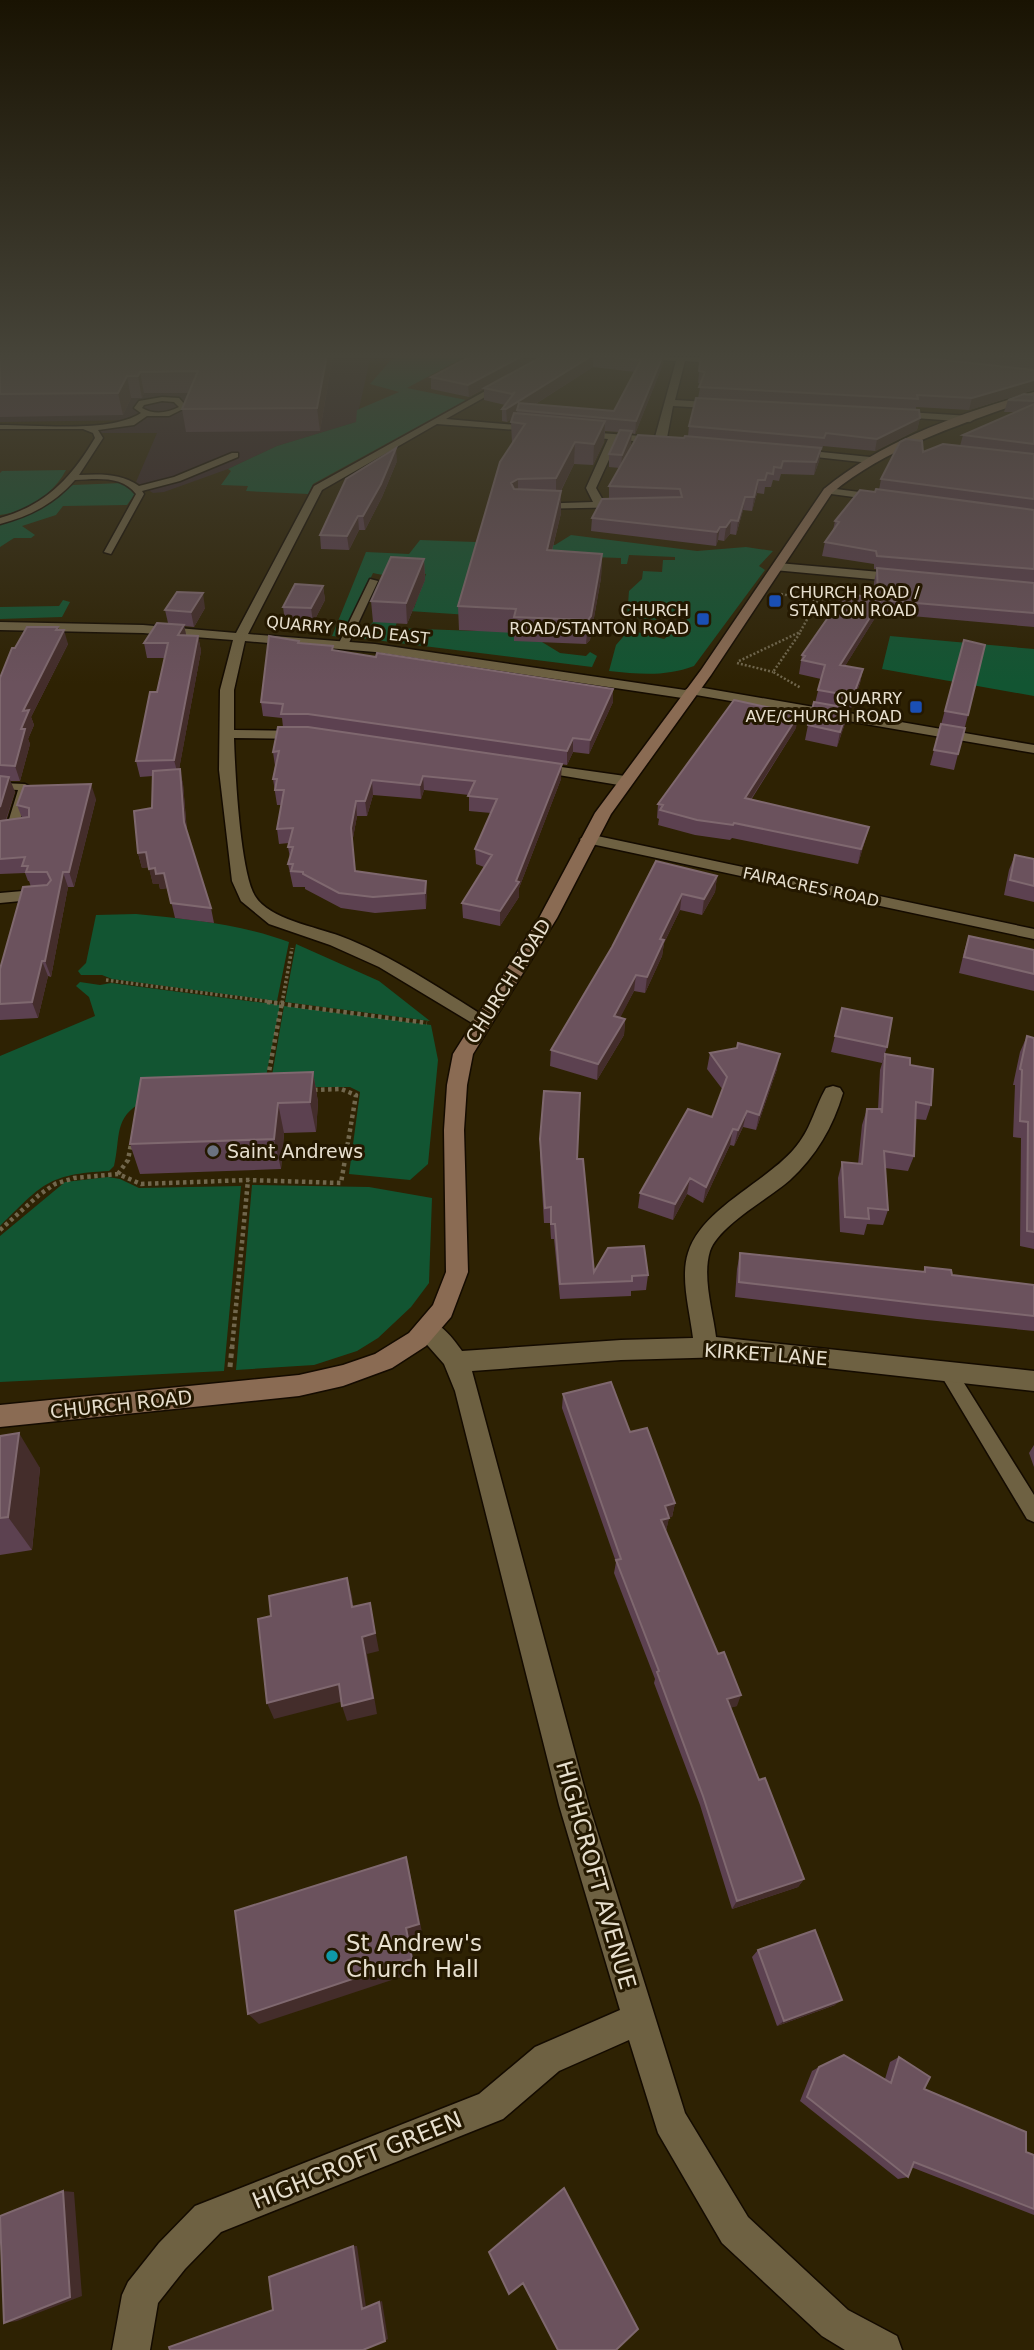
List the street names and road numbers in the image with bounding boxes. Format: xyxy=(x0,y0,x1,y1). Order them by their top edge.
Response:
street label: QUARRY ROAD EAST xyxy=(265,612,431,648)
street label: FAIRACRES ROAD xyxy=(741,863,881,911)
street label: CHURCH ROAD xyxy=(461,915,555,1047)
street label: KIRKET LANE xyxy=(704,1339,828,1369)
street label: CHURCH ROAD xyxy=(49,1386,193,1422)
street label: HIGHCROFT AVENUE xyxy=(551,1758,641,1992)
street label: HIGHCROFT GREEN xyxy=(248,2106,466,2214)

